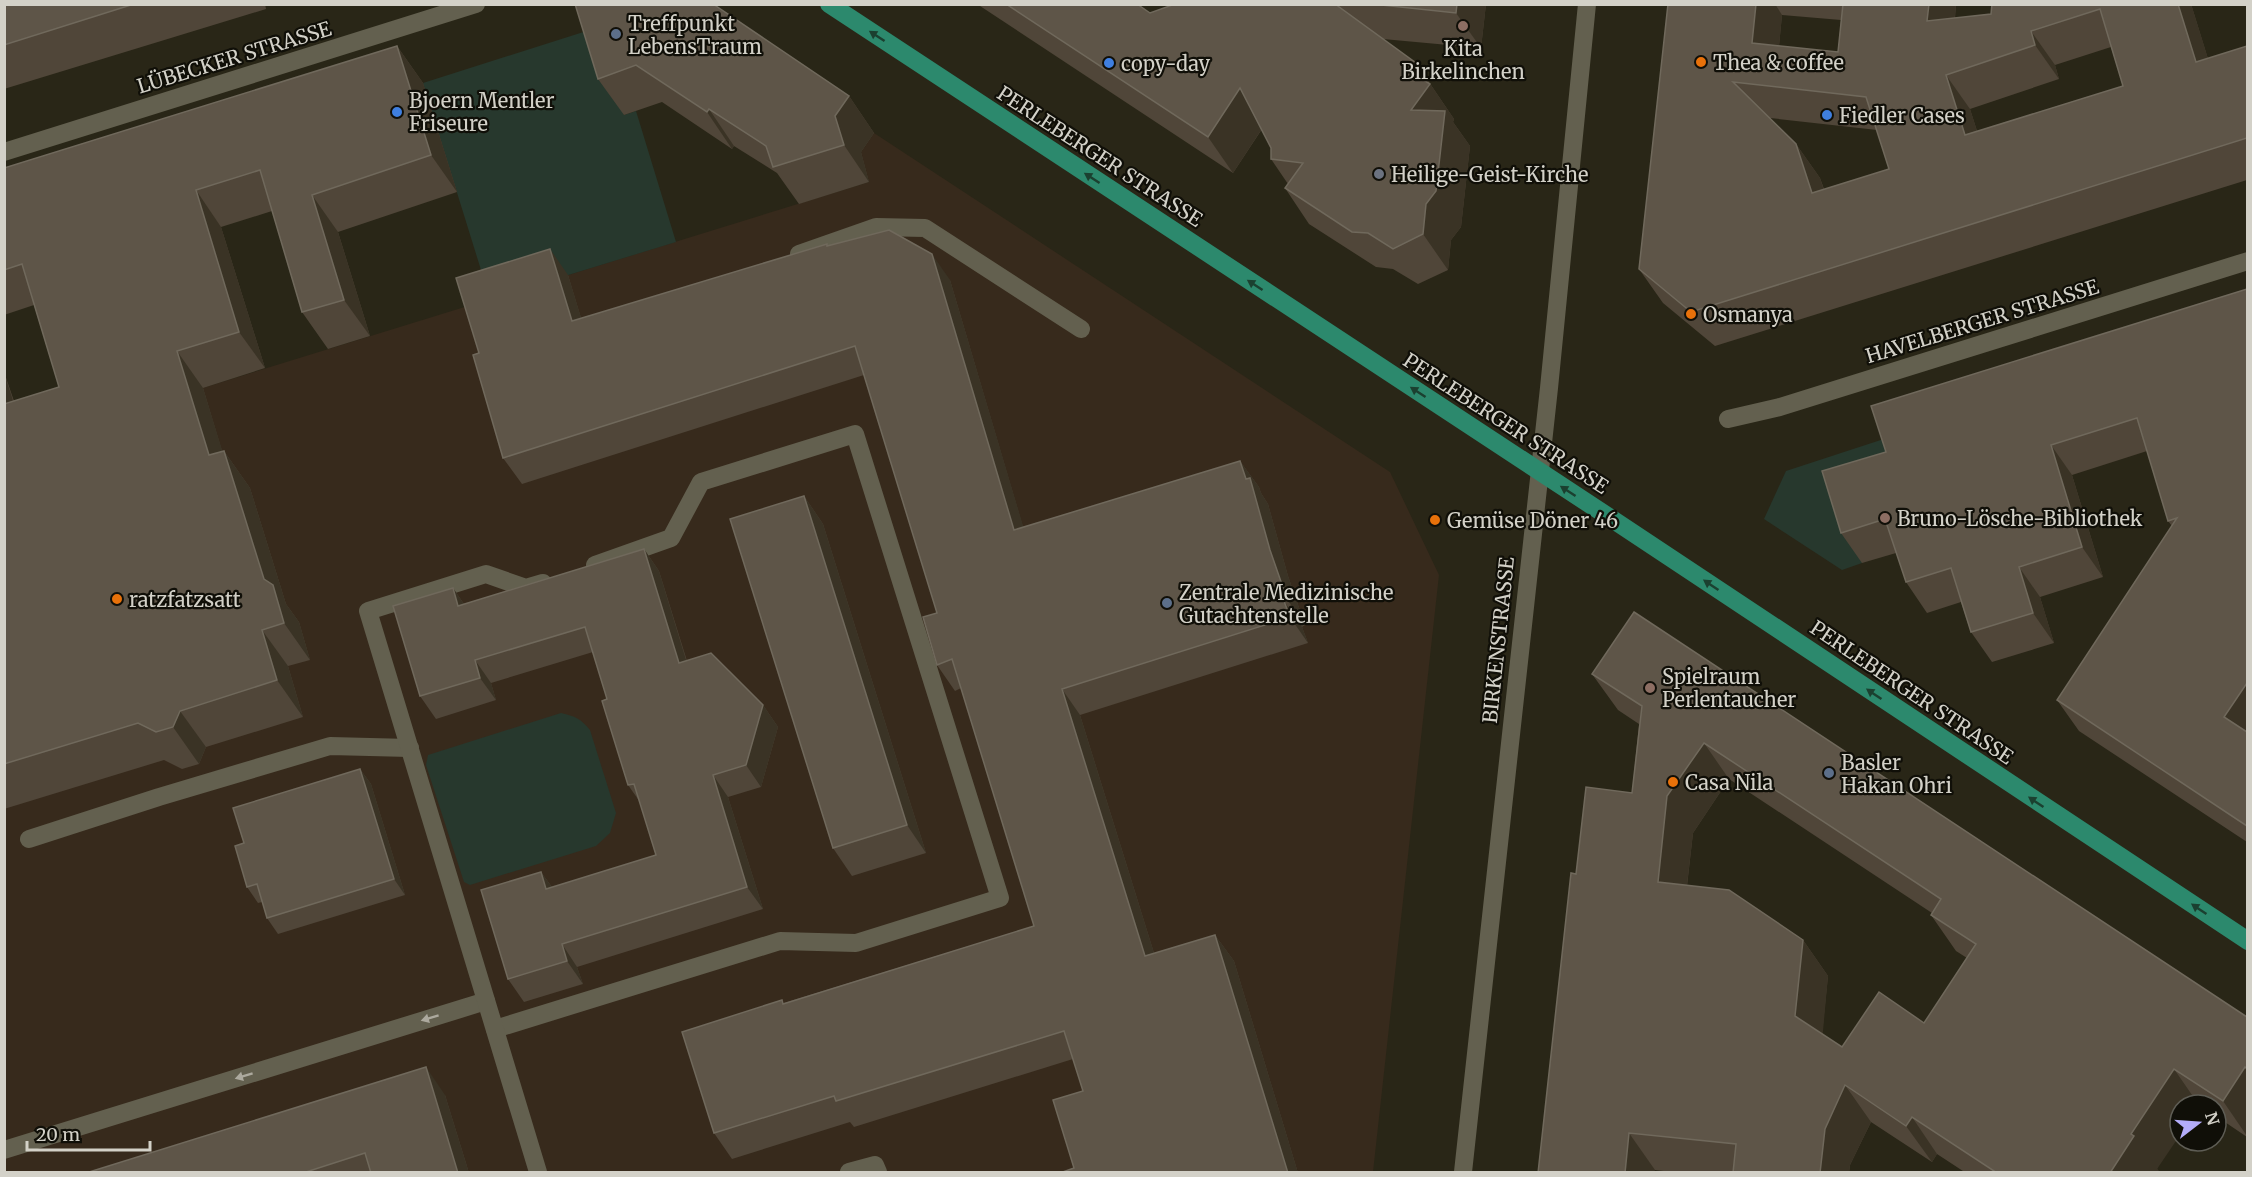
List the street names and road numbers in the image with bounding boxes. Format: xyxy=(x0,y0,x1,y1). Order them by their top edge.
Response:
street label: LÜBECKER STRASSE xyxy=(134,15,334,98)
street label: PERLEBERGER STRASSE xyxy=(993,80,1208,232)
street label: HAVELBERGER STRASSE xyxy=(1862,274,2102,368)
street label: PERLEBERGER STRASSE xyxy=(1399,347,1614,499)
street label: BIRKENSTRASSE xyxy=(1477,555,1519,724)
street label: PERLEBERGER STRASSE xyxy=(1806,615,2019,770)

